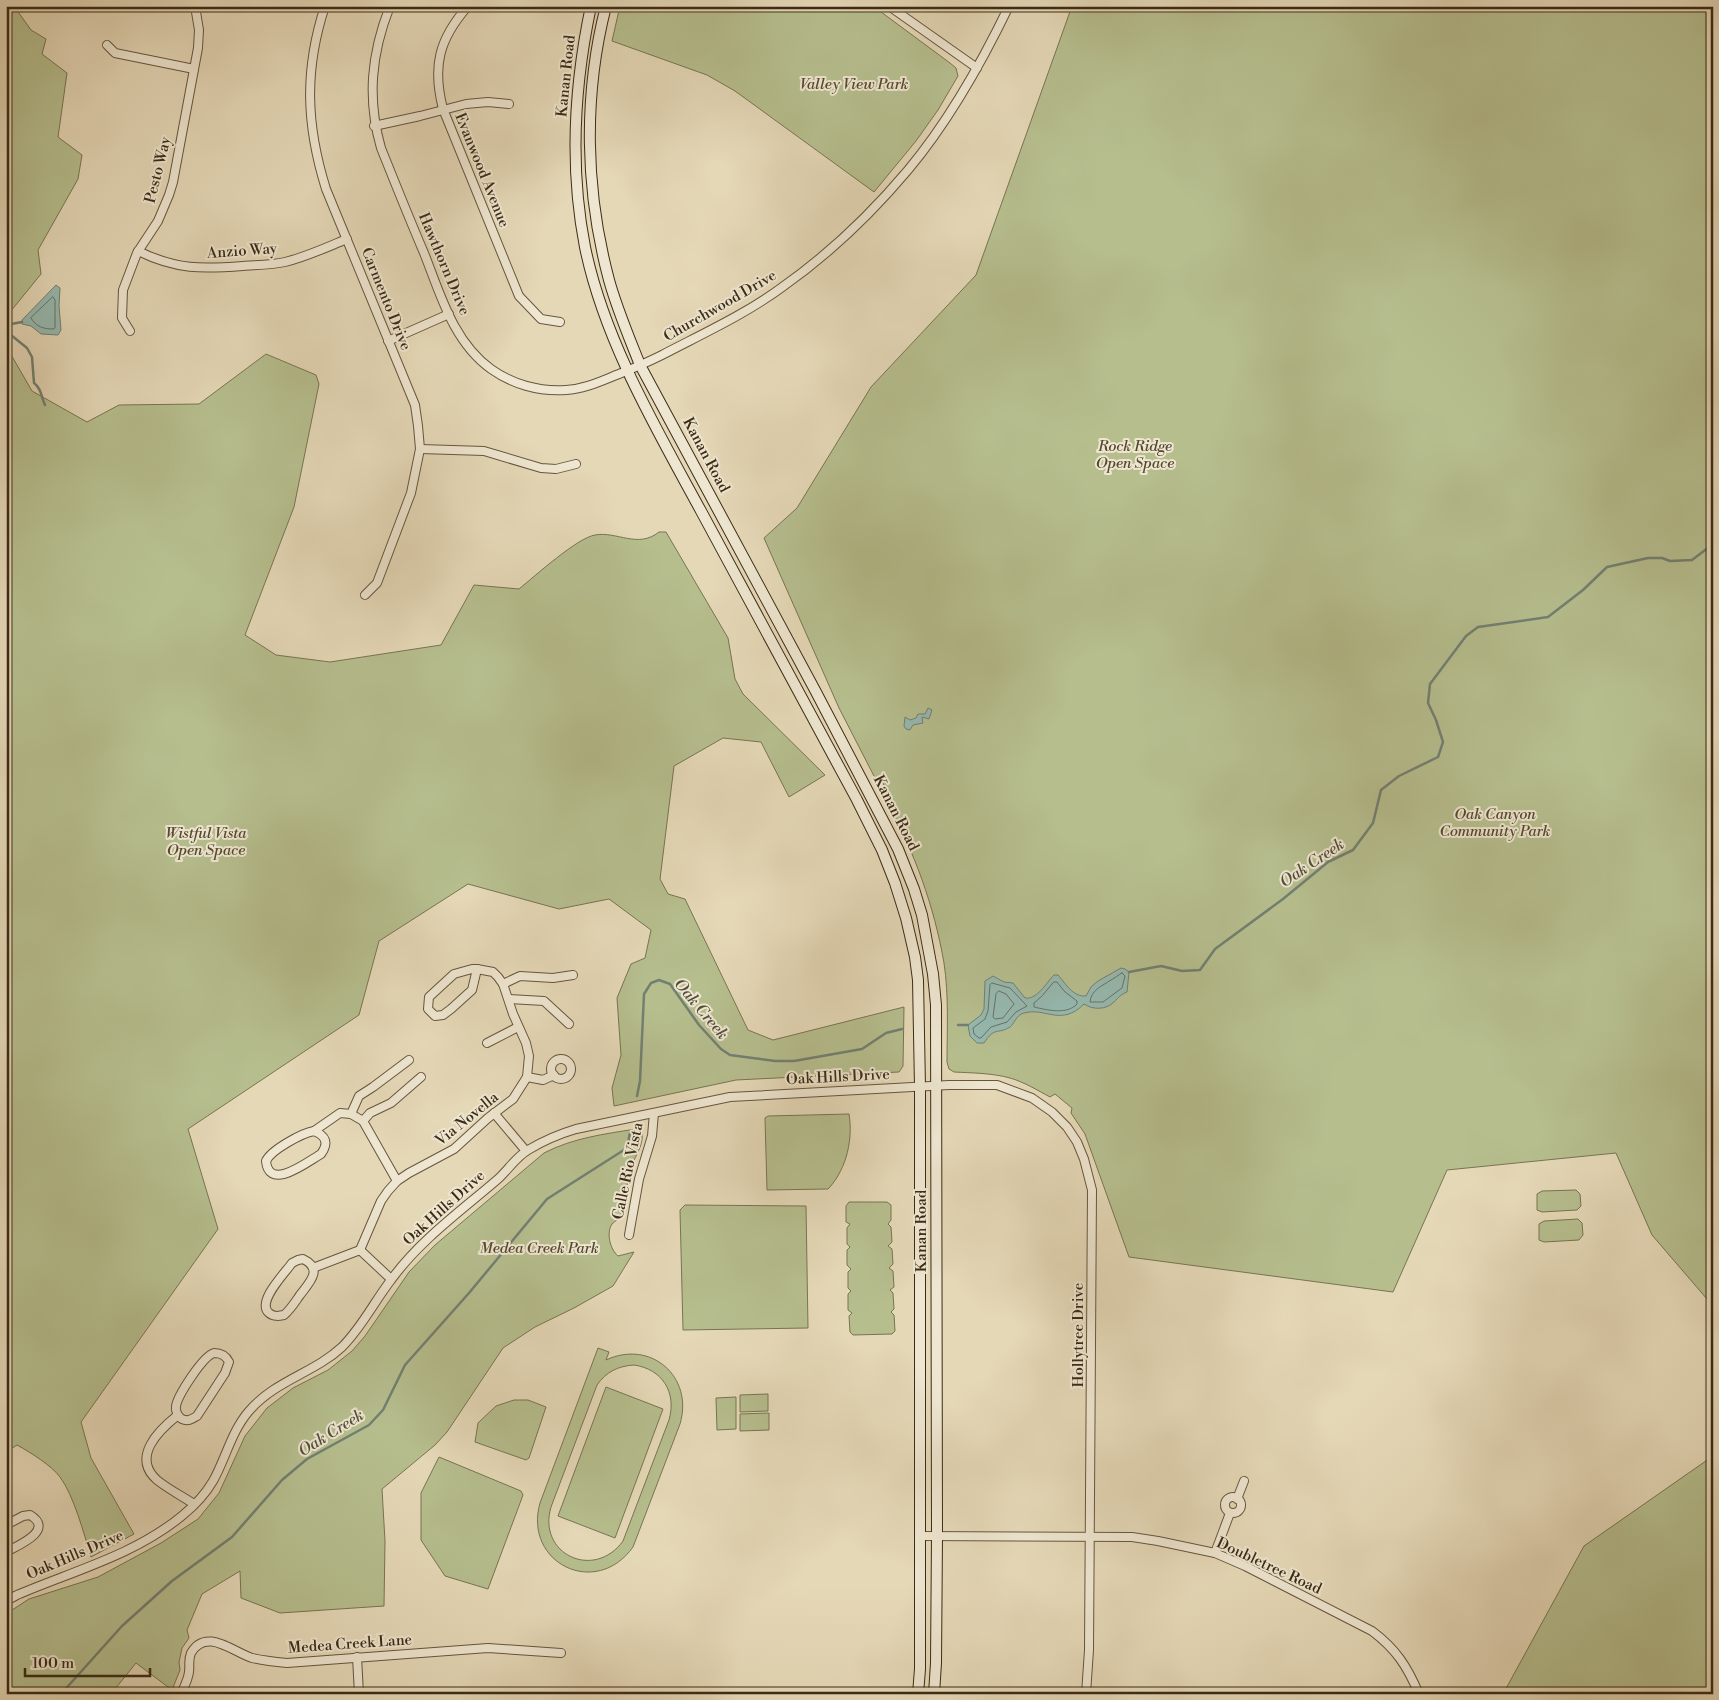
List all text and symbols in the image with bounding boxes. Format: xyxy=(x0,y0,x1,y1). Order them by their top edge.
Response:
street label: Kanan Road xyxy=(552,34,580,118)
park label: Valley View Park xyxy=(800,75,908,94)
street label: Evanwood Avenue xyxy=(450,110,514,230)
street label: Pesto Way xyxy=(141,134,176,205)
street label: Hawthorn Drive xyxy=(414,210,474,318)
street label: Anzio Way xyxy=(205,239,278,263)
street label: Carmento Drive xyxy=(357,245,415,353)
street label: Churchwood Drive xyxy=(660,266,780,346)
street label: Kanan Road xyxy=(678,414,734,496)
park label: Rock Ridge Open Space xyxy=(1096,437,1174,473)
street label: Kanan Road xyxy=(869,772,923,854)
park label: Oak Canyon Community Park xyxy=(1440,805,1551,841)
park label: Wistful Vista Open Space xyxy=(166,824,247,860)
water label: Oak Creek xyxy=(1276,834,1348,892)
water label: Oak Creek xyxy=(670,974,732,1044)
street label: Oak Hills Drive xyxy=(786,1065,890,1089)
street label: Via Novella xyxy=(431,1087,503,1151)
street label: Calle Rio Vista xyxy=(608,1120,648,1221)
street label: Oak Hills Drive xyxy=(399,1166,489,1250)
street label: Kanan Road xyxy=(912,1189,931,1272)
park label: Medea Creek Park xyxy=(479,1239,599,1258)
street label: Hollytree Drive xyxy=(1069,1283,1088,1387)
water label: Oak Creek xyxy=(294,1405,368,1461)
street label: Oak Hills Drive xyxy=(23,1526,127,1584)
street label: Doubletree Road xyxy=(1213,1533,1325,1599)
street label: Medea Creek Lane xyxy=(287,1630,413,1658)
scale bar xyxy=(25,1645,150,1677)
text: 100 m xyxy=(32,1654,74,1673)

